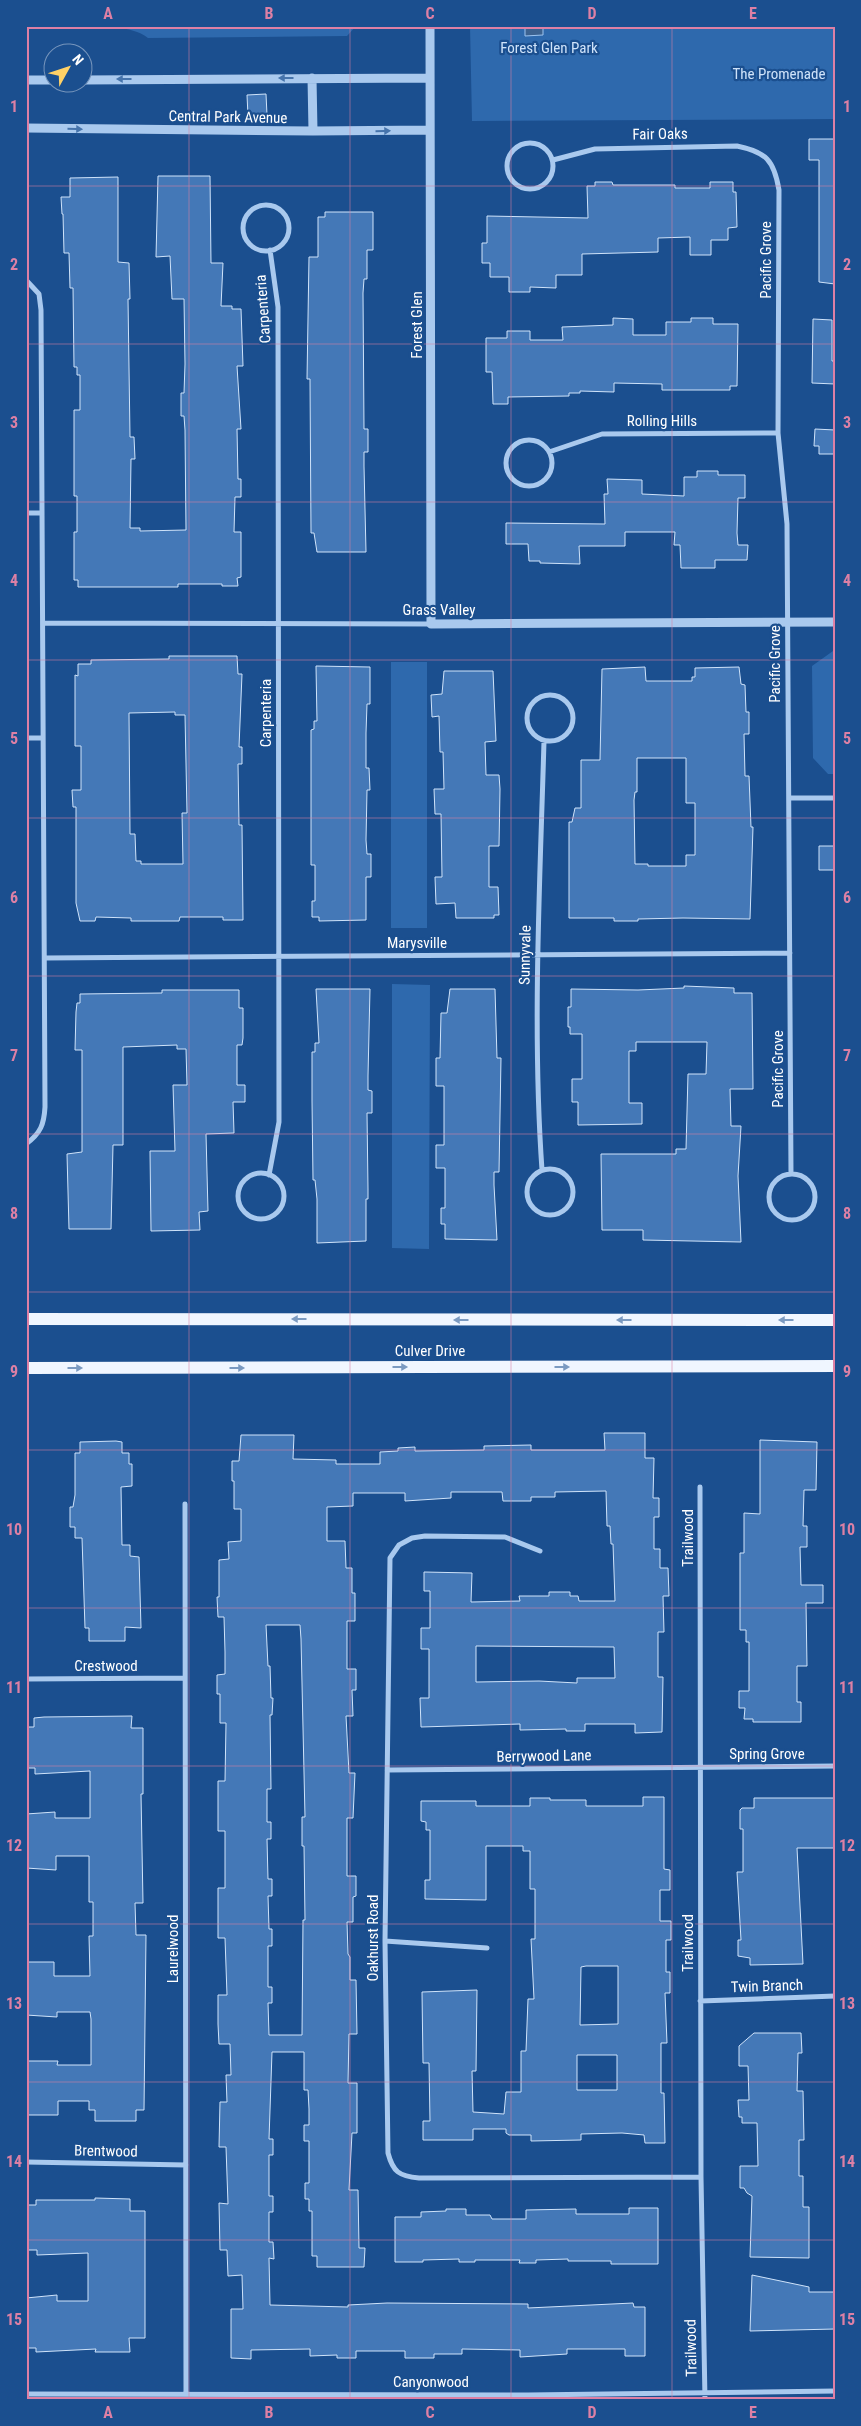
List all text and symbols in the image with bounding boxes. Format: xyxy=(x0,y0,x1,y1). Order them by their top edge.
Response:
text: A xyxy=(103,4,113,23)
text: B xyxy=(265,4,274,23)
text: C xyxy=(425,4,435,23)
text: D xyxy=(587,4,597,23)
text: E xyxy=(749,4,757,23)
park label: Forest Glen Park xyxy=(500,39,598,57)
north arrow xyxy=(42,42,92,92)
text: N xyxy=(69,51,87,68)
park label: The Promenade xyxy=(732,65,826,83)
one-way arrow xyxy=(278,74,294,82)
one-way arrow xyxy=(115,75,131,83)
text: 1 xyxy=(10,97,18,116)
text: 1 xyxy=(843,97,851,116)
street label: Central Park Avenue xyxy=(168,107,288,127)
one-way arrow xyxy=(67,125,83,133)
street label: Fair Oaks xyxy=(632,125,688,143)
one-way arrow xyxy=(375,127,391,135)
street label: Pacific Grove xyxy=(757,221,775,299)
text: 2 xyxy=(10,255,18,274)
text: 2 xyxy=(843,255,851,274)
street label: Carpenteria xyxy=(252,274,274,344)
street label: Forest Glen xyxy=(408,291,426,359)
street label: Rolling Hills xyxy=(627,412,697,430)
text: 3 xyxy=(10,413,18,432)
text: 3 xyxy=(843,413,851,432)
text: 4 xyxy=(10,571,18,590)
text: 4 xyxy=(843,571,851,590)
street label: Grass Valley xyxy=(403,601,475,619)
street label: Pacific Grove xyxy=(766,625,784,703)
street label: Carpenteria xyxy=(257,679,275,747)
text: 5 xyxy=(10,729,18,748)
text: 5 xyxy=(843,729,851,748)
text: 6 xyxy=(10,888,18,907)
text: 6 xyxy=(843,888,851,907)
street label: Sunnyvale xyxy=(515,925,535,985)
street label: Marysville xyxy=(387,934,447,952)
street label: Pacific Grove xyxy=(769,1030,787,1108)
text: 7 xyxy=(10,1046,18,1065)
text: 7 xyxy=(843,1046,851,1065)
text: 8 xyxy=(10,1204,18,1223)
text: 8 xyxy=(843,1204,851,1223)
one-way arrow xyxy=(290,1315,306,1323)
one-way arrow xyxy=(453,1316,469,1324)
one-way arrow xyxy=(615,1316,631,1324)
one-way arrow xyxy=(778,1316,794,1324)
street label: Culver Drive xyxy=(395,1342,465,1360)
text: 9 xyxy=(10,1362,18,1381)
text: 9 xyxy=(843,1362,851,1381)
one-way arrow xyxy=(392,1363,408,1371)
one-way arrow xyxy=(555,1363,571,1371)
one-way arrow xyxy=(67,1364,83,1372)
one-way arrow xyxy=(230,1364,246,1372)
street label: Trailwood xyxy=(679,1509,697,1567)
text: 10 xyxy=(6,1520,22,1539)
text: 10 xyxy=(839,1520,855,1539)
street label: Crestwood xyxy=(74,1657,138,1675)
text: 11 xyxy=(6,1678,22,1697)
text: 11 xyxy=(839,1678,855,1697)
street label: Spring Grove xyxy=(729,1745,805,1763)
street label: Berrywood Lane xyxy=(496,1746,592,1766)
text: 12 xyxy=(6,1836,22,1855)
text: 12 xyxy=(839,1836,855,1855)
street label: Oakhurst Road xyxy=(364,1895,382,1981)
street label: Trailwood xyxy=(679,1914,697,1972)
street label: Laurelwood xyxy=(164,1915,182,1983)
street label: Twin Branch xyxy=(731,1976,803,1996)
text: 13 xyxy=(6,1994,22,2013)
text: 13 xyxy=(839,1994,855,2013)
street label: Brentwood xyxy=(74,2141,138,2161)
text: 14 xyxy=(6,2152,22,2171)
text: 14 xyxy=(839,2152,855,2171)
text: 15 xyxy=(6,2310,22,2329)
text: 15 xyxy=(839,2310,855,2329)
street label: Trailwood xyxy=(681,2319,701,2377)
street label: Canyonwood xyxy=(393,2373,469,2391)
text: A xyxy=(103,2403,113,2422)
text: B xyxy=(265,2403,274,2422)
text: C xyxy=(425,2403,435,2422)
text: D xyxy=(587,2403,597,2422)
text: E xyxy=(749,2403,757,2422)

